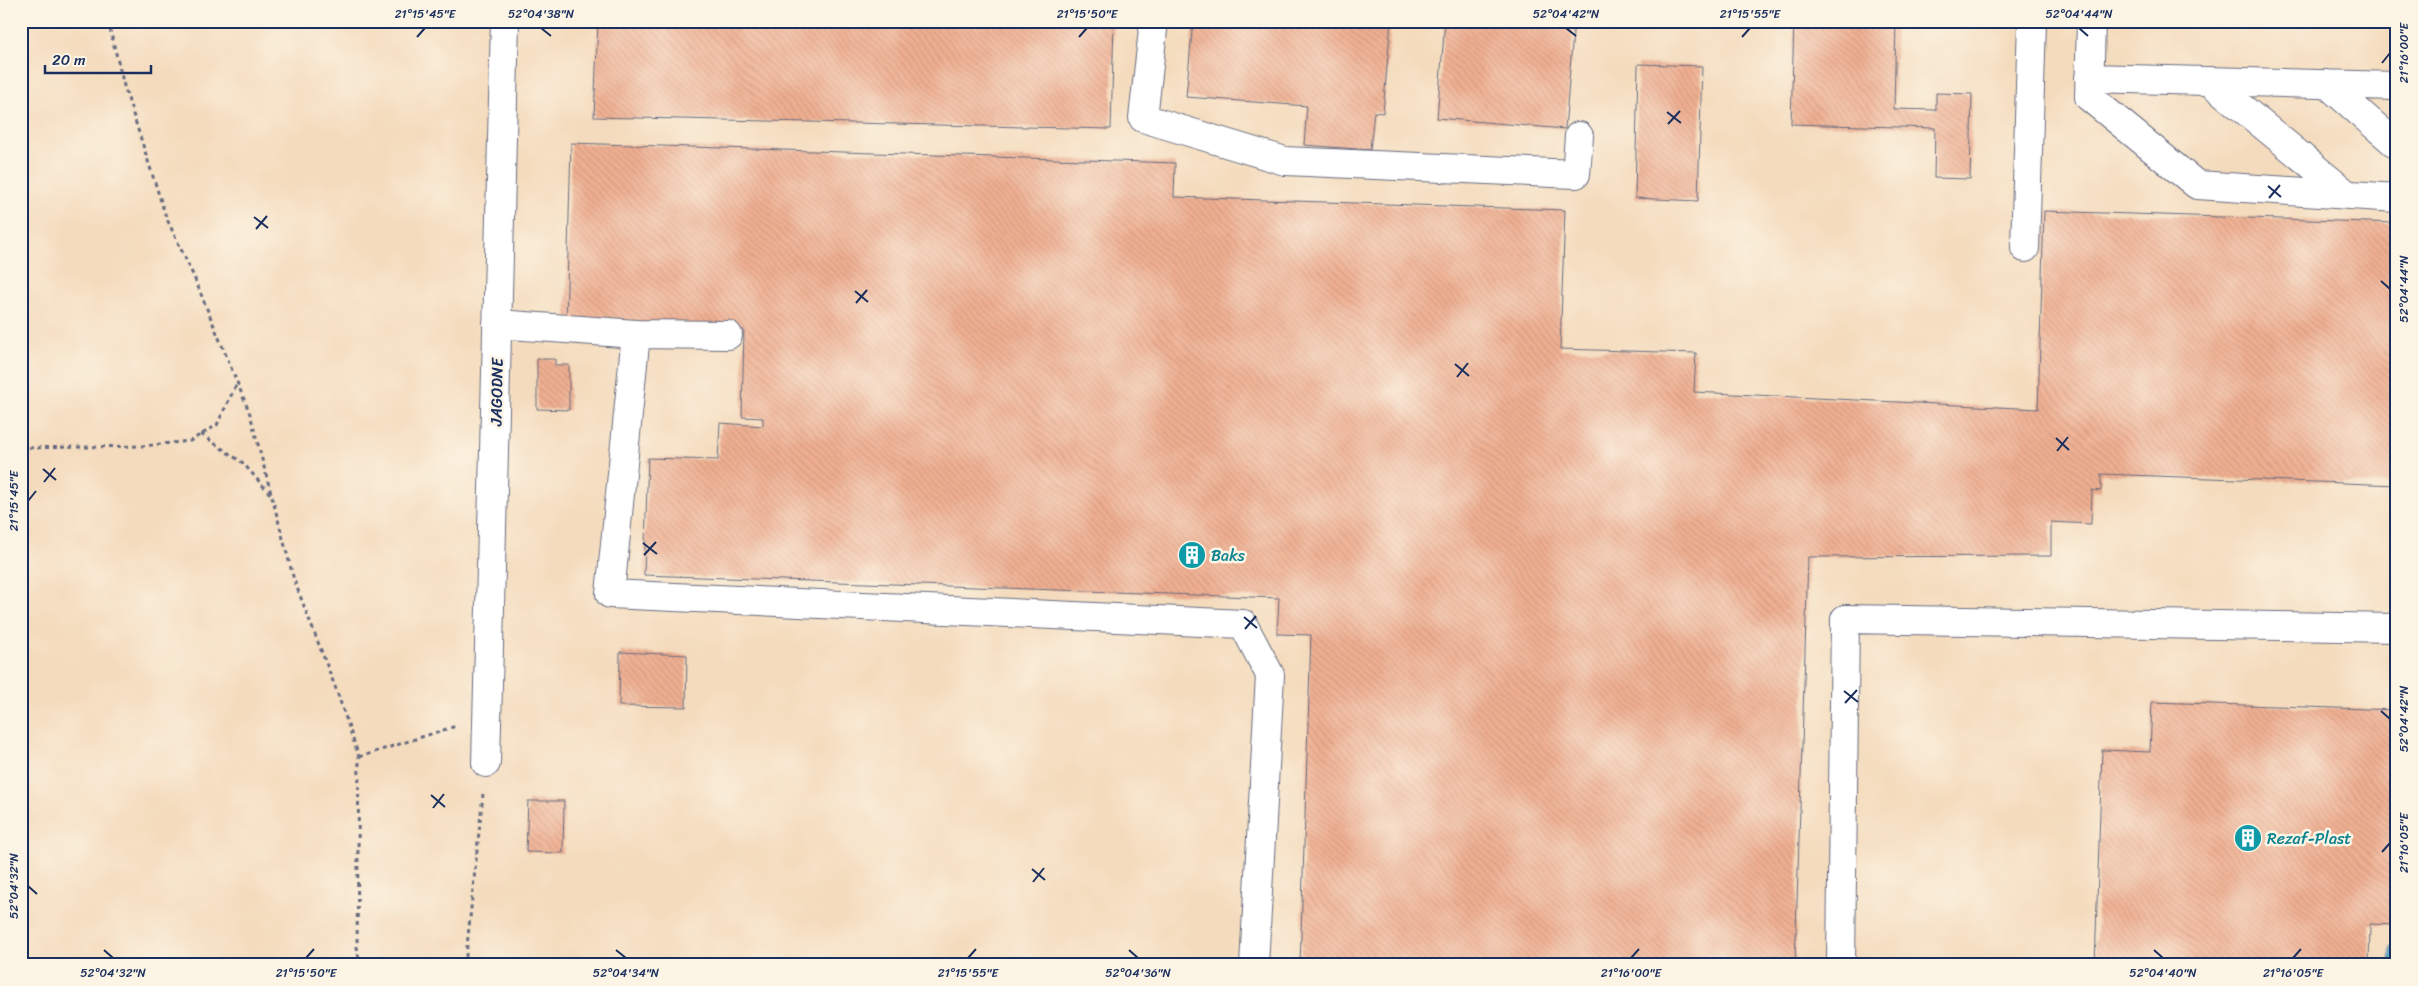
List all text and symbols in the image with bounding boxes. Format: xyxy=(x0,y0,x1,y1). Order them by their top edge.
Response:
text: 21°15'45"E xyxy=(395,3,457,25)
text: 52°04'38"N xyxy=(508,3,575,25)
text: 21°15'50"E xyxy=(1057,3,1119,25)
text: 52°04'42"N xyxy=(1533,3,1600,25)
text: 21°15'55"E xyxy=(1720,3,1782,25)
text: 52°04'44"N xyxy=(2045,3,2113,25)
text: 21°16'00"E xyxy=(2393,21,2415,83)
scale bar xyxy=(45,42,151,74)
text: 20 m xyxy=(52,47,86,73)
text: 52°04'44"N xyxy=(2393,255,2415,323)
street label: JAGODNE xyxy=(481,357,512,427)
text: 21°15'45"E xyxy=(3,469,25,531)
building icon: Baks xyxy=(1177,540,1207,570)
place label: Baks xyxy=(1211,541,1246,570)
text: 52°04'42"N xyxy=(2393,685,2415,752)
text: 21°16'05"E xyxy=(2393,812,2415,873)
building icon: Rezaf-Plast xyxy=(2233,823,2263,853)
place label: Rezaf-Plast xyxy=(2267,824,2351,853)
text: 52°04'32"N xyxy=(3,852,25,919)
text: 52°04'32"N xyxy=(80,962,147,984)
text: 21°15'50"E xyxy=(276,962,338,984)
text: 52°04'34"N xyxy=(593,962,660,984)
text: 21°15'55"E xyxy=(938,962,1000,984)
text: 52°04'36"N xyxy=(1105,962,1172,984)
text: 21°16'00"E xyxy=(1601,962,1663,984)
text: 52°04'40"N xyxy=(2129,962,2197,984)
text: 21°16'05"E xyxy=(2263,962,2324,984)

